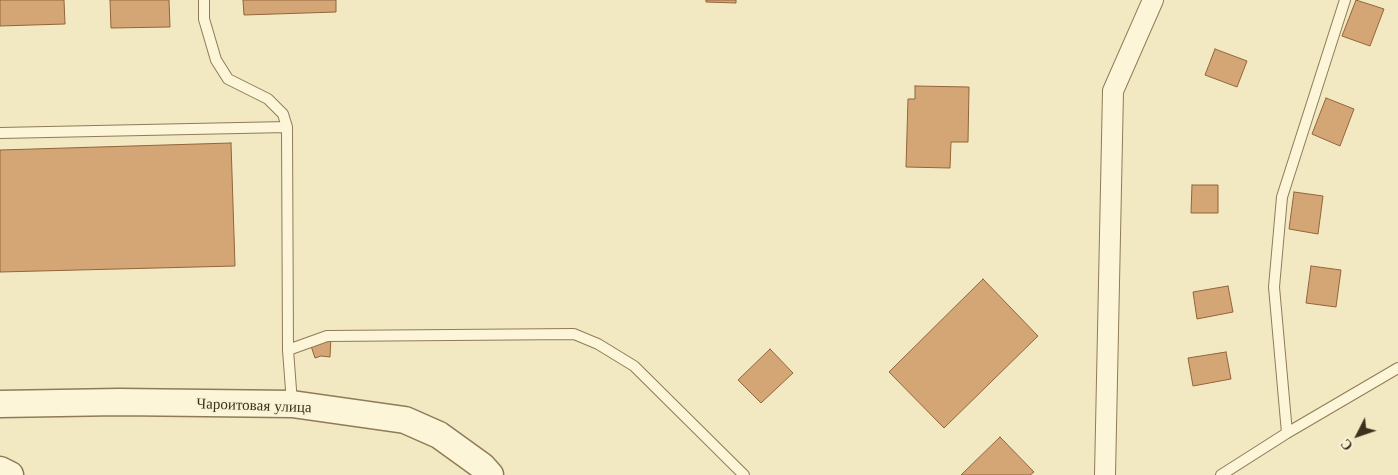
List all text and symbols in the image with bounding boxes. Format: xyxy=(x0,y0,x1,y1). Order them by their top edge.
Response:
street label: Чароитовая улица xyxy=(196,395,312,417)
north arrow xyxy=(1333,410,1383,460)
text: С xyxy=(1337,435,1357,455)

